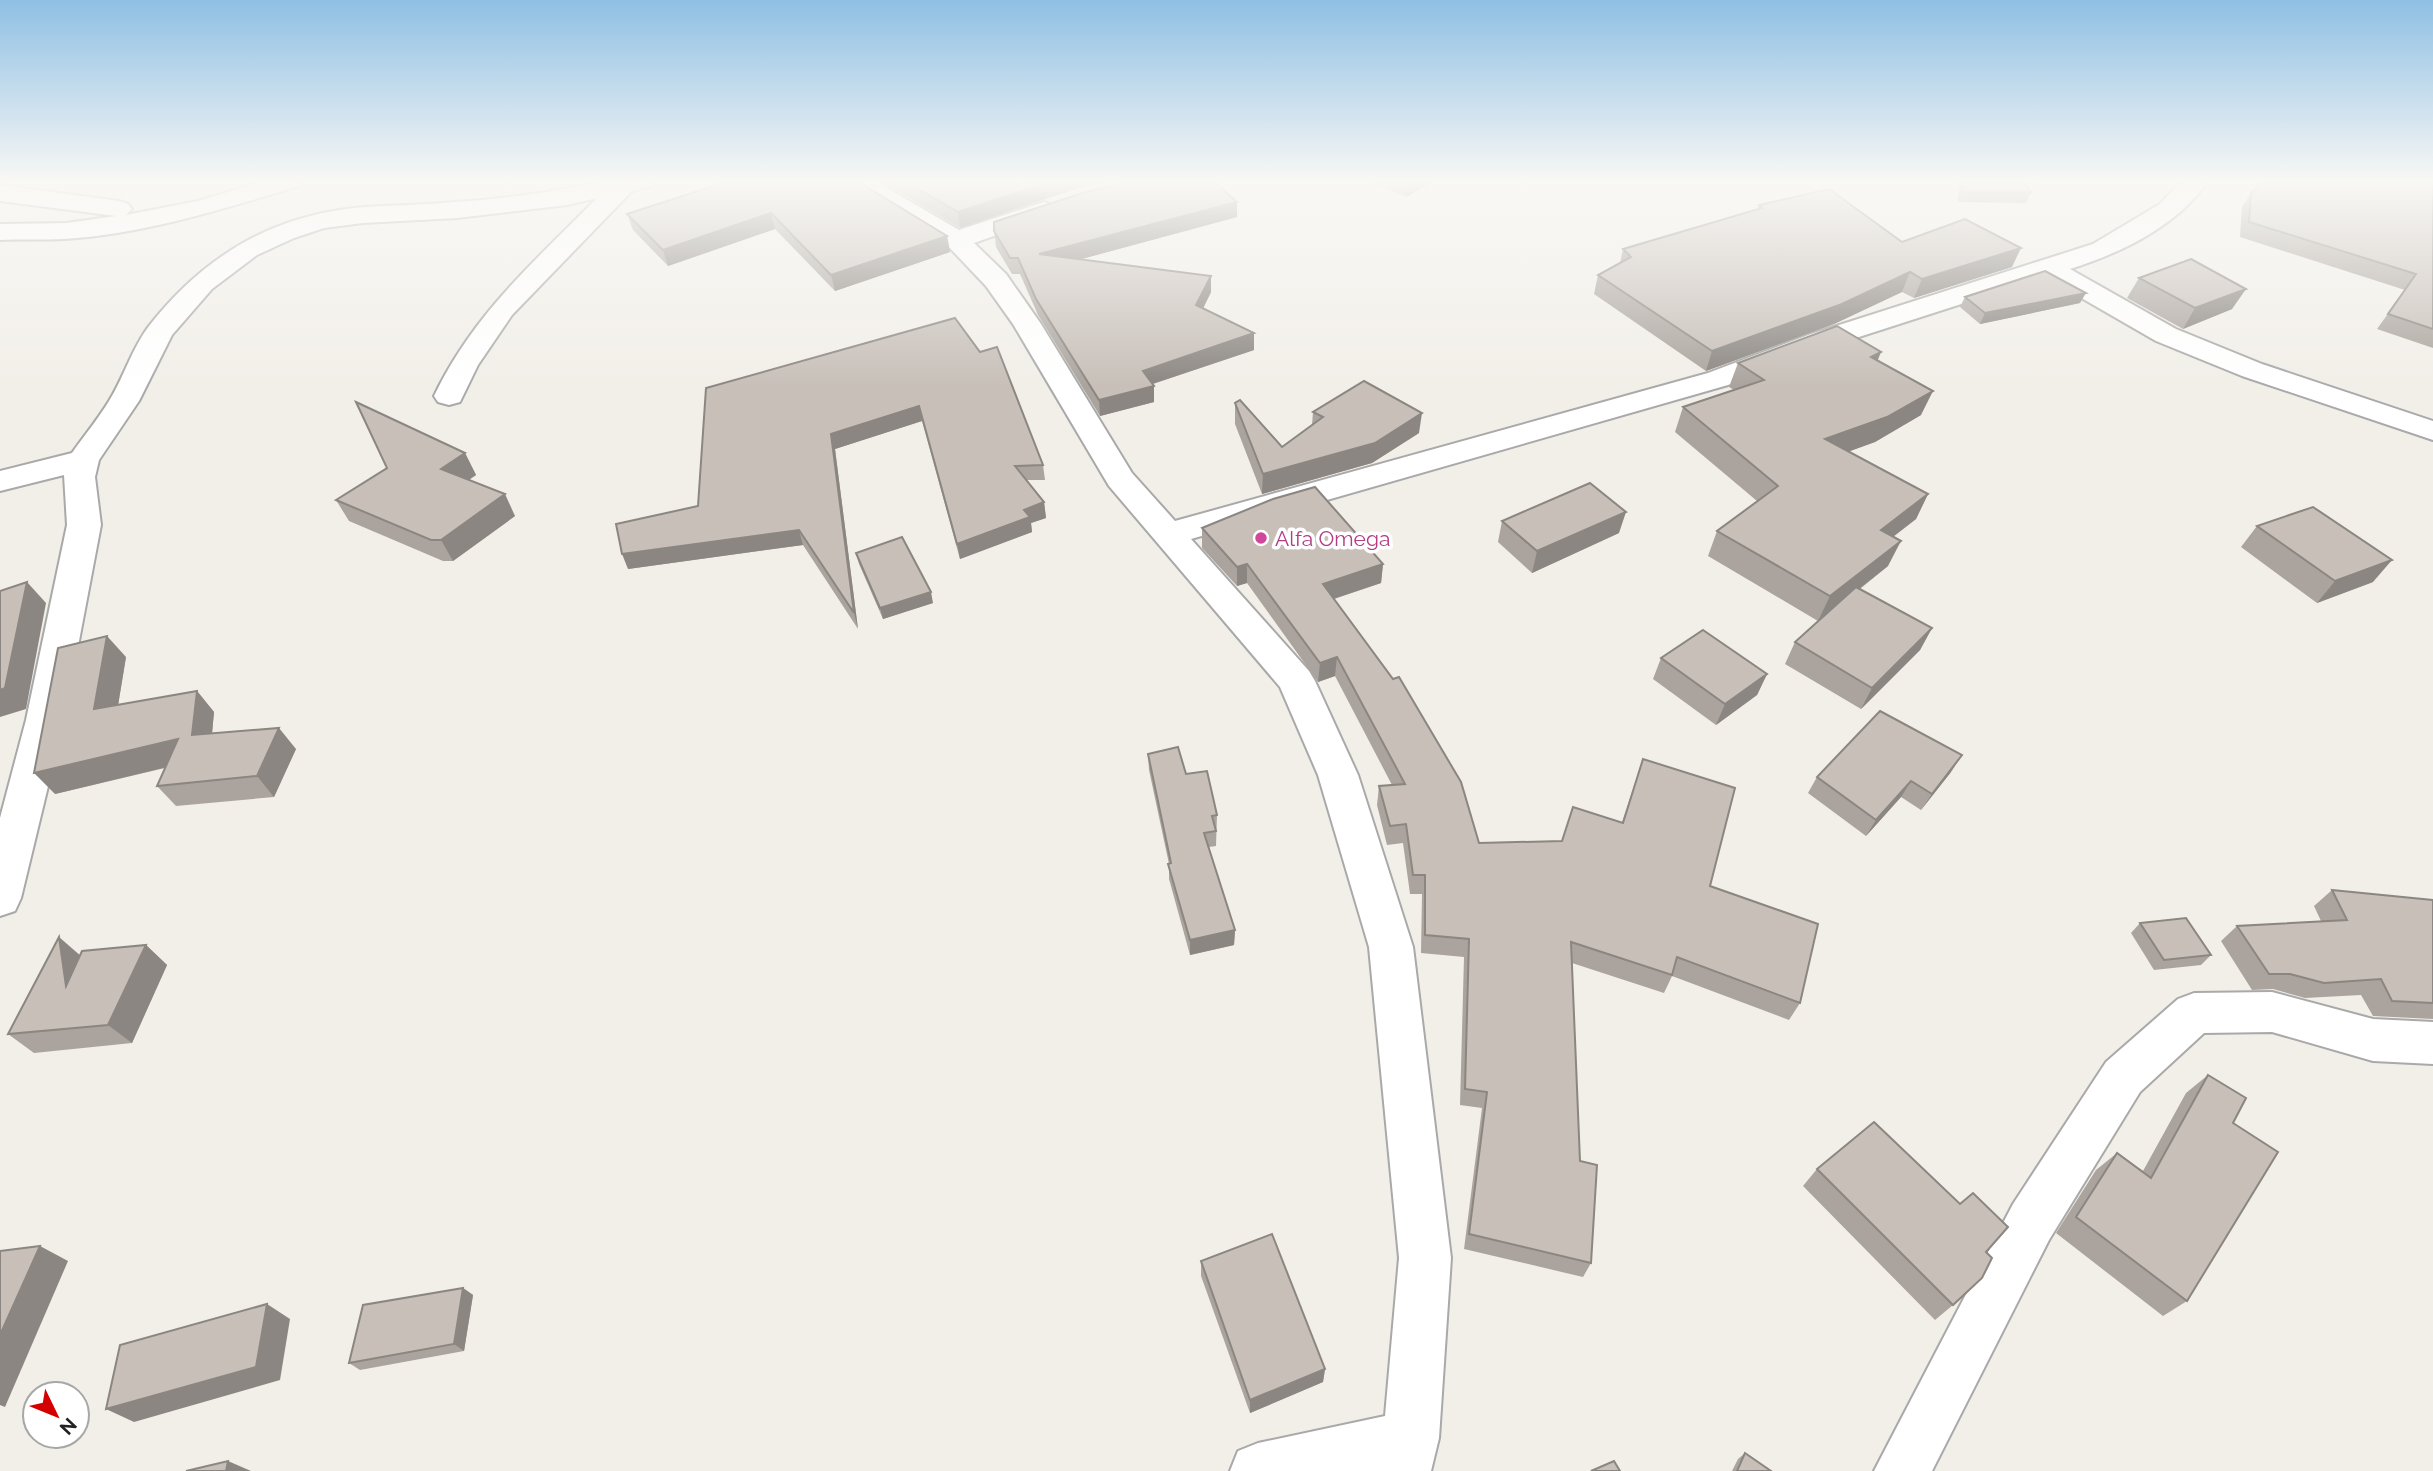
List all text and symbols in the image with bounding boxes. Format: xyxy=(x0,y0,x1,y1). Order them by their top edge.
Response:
place label: Alfa Omega xyxy=(1275,526,1390,551)
marker: Alfa Omega xyxy=(1253,530,1269,546)
north arrow xyxy=(21,1380,91,1450)
text: N xyxy=(55,1414,81,1439)

